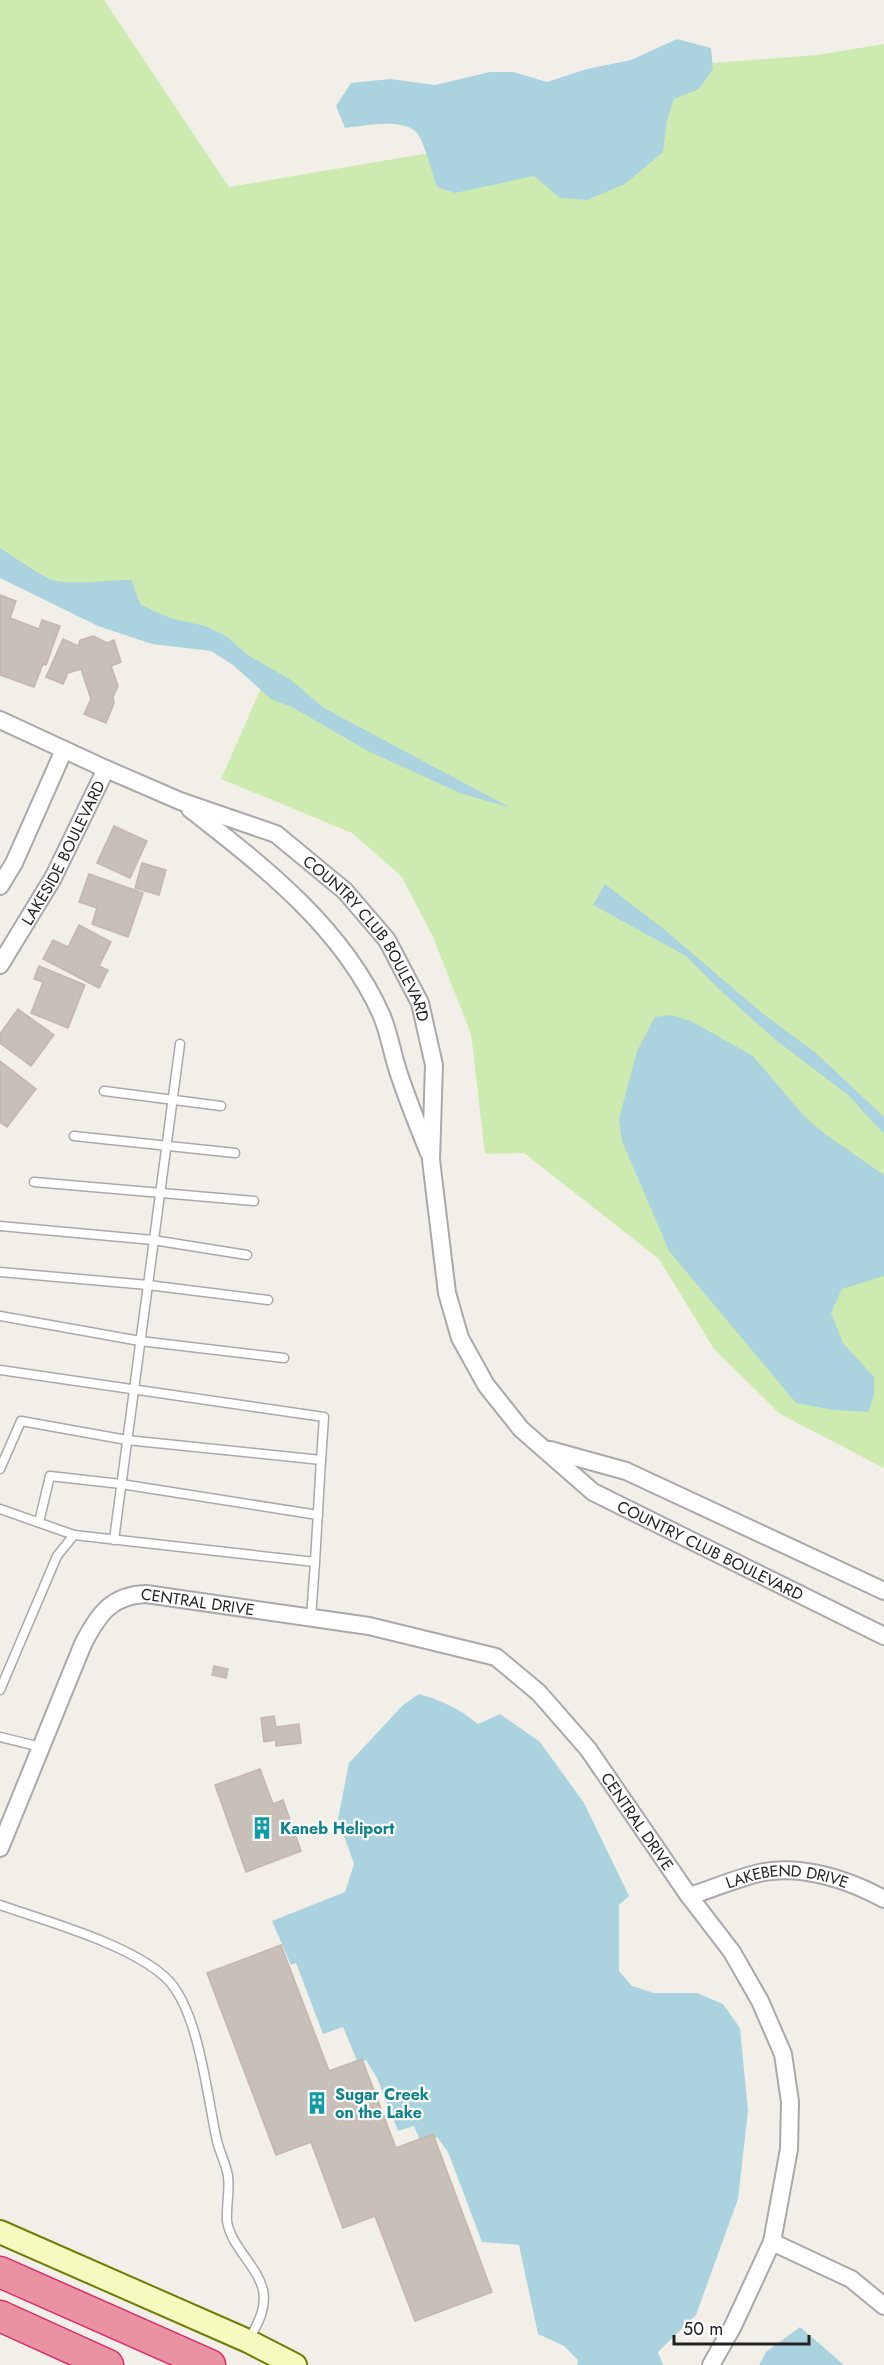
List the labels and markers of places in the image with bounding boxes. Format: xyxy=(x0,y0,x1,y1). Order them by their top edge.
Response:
building icon: Kaneb Heliport xyxy=(249,1815,275,1841)
place label: Kaneb Heliport xyxy=(280,1817,395,1840)
place label: Sugar Creek on the Lake xyxy=(335,2083,430,2124)
building icon: Sugar Creek on the Lake xyxy=(304,2090,330,2116)

